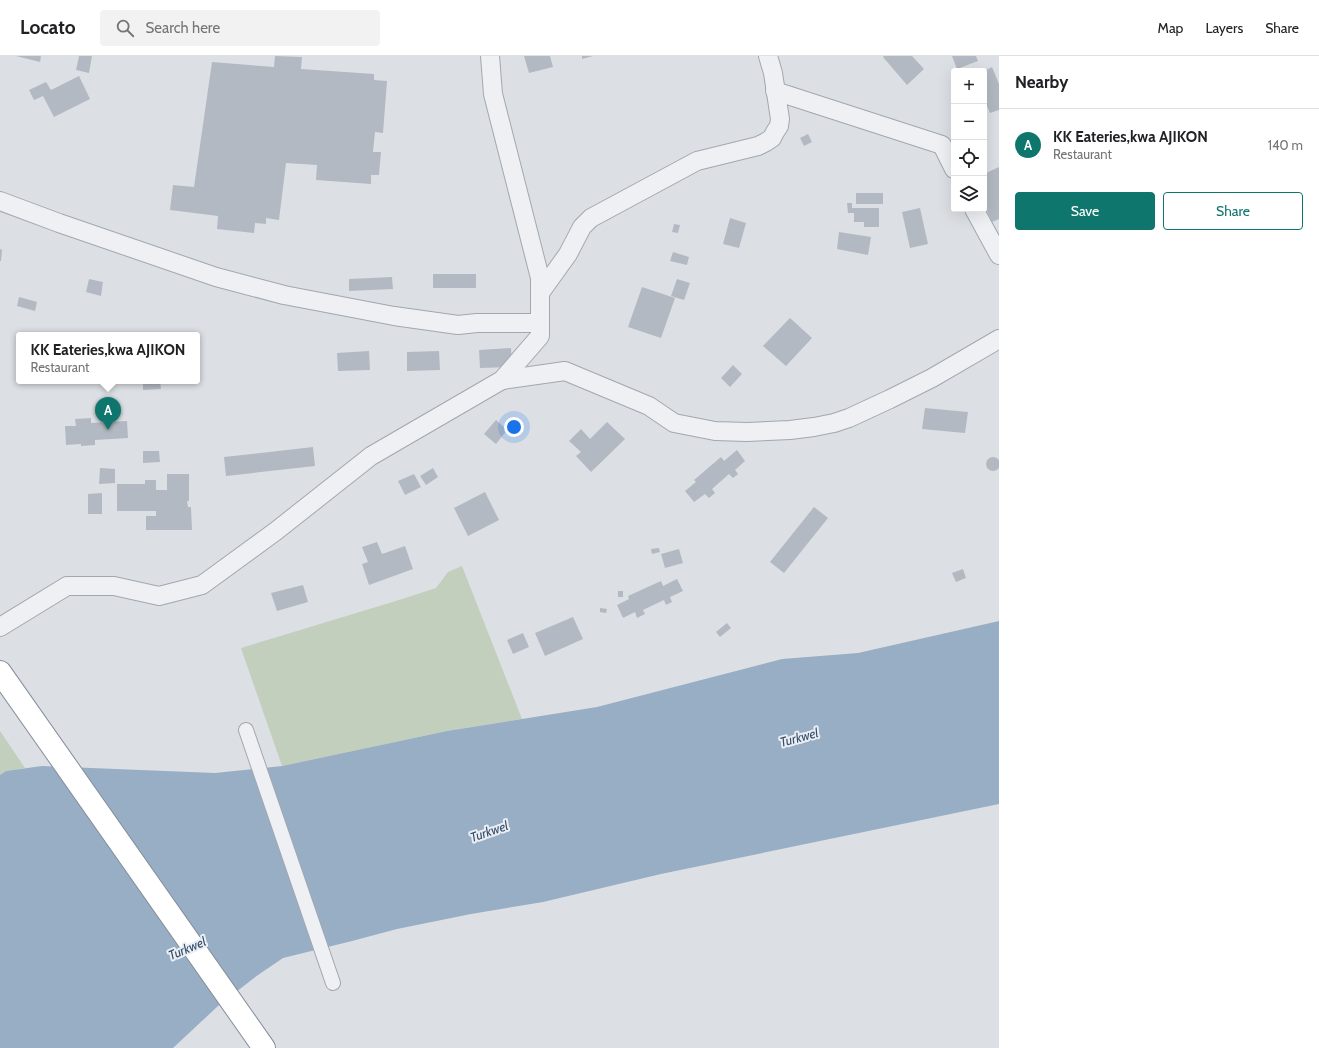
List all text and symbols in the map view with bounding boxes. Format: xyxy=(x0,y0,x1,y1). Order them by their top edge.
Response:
search box xyxy=(100,10,380,46)
text: Locato xyxy=(20,16,76,39)
icon: search xyxy=(114,17,136,39)
text: Search here xyxy=(146,19,220,37)
text: Map xyxy=(1158,19,1183,37)
text: Layers xyxy=(1205,19,1243,37)
text: Share xyxy=(1265,19,1299,37)
map controls xyxy=(951,68,987,212)
button: + xyxy=(951,68,987,104)
text: Nearby xyxy=(1015,72,1068,92)
button: − xyxy=(951,104,987,140)
text: KK Eateries,kwa AJIKON xyxy=(1053,128,1208,146)
text: A xyxy=(1024,137,1032,153)
text: 140 m xyxy=(1268,137,1303,153)
button: locate xyxy=(951,140,987,176)
text: Restaurant xyxy=(1053,146,1112,162)
button: layers xyxy=(951,176,987,212)
button: Save xyxy=(1015,192,1155,230)
button: Share xyxy=(1163,192,1303,230)
popup xyxy=(16,332,200,384)
text: KK Eateries,kwa AJIKON xyxy=(31,341,185,359)
text: Restaurant xyxy=(31,359,89,375)
pin: A xyxy=(95,397,121,430)
your location xyxy=(504,417,524,437)
water label: Turkwel xyxy=(778,724,820,750)
water label: Turkwel xyxy=(468,817,510,845)
water label: Turkwel xyxy=(166,933,208,963)

